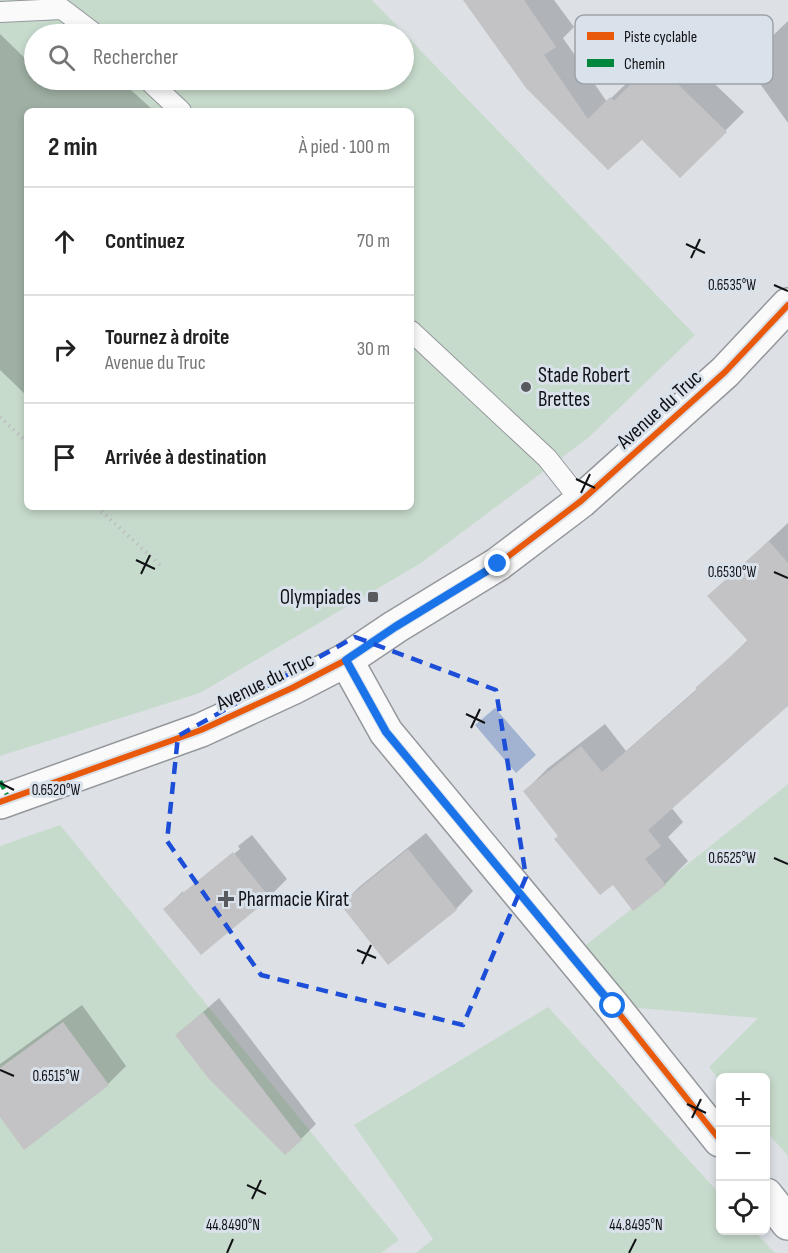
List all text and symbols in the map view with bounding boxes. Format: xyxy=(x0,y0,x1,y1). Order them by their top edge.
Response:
legend xyxy=(575,15,773,84)
search box xyxy=(24,24,414,90)
text: Piste cyclable xyxy=(624,28,697,47)
icon: search xyxy=(45,41,78,74)
text: Rechercher xyxy=(93,44,178,71)
text: Chemin xyxy=(624,55,665,74)
text: 2 min xyxy=(48,132,98,163)
text: À pied · 100 m xyxy=(299,135,390,159)
icon: ahead xyxy=(48,225,81,258)
text: Continuez xyxy=(105,228,185,255)
text: 70 m xyxy=(357,229,390,253)
text: 0.6535°W xyxy=(708,276,756,295)
text: Tournez à droite xyxy=(105,324,230,351)
icon: right xyxy=(48,333,81,366)
text: 30 m xyxy=(357,337,390,361)
text: Avenue du Truc xyxy=(105,351,206,375)
place label: Stade Robert Brettes xyxy=(538,363,630,412)
street label: Avenue du Truc xyxy=(611,365,707,455)
marker: Stade Robert Brettes xyxy=(519,380,533,394)
icon: arrive xyxy=(48,441,81,474)
text: Arrivée à destination xyxy=(105,444,267,471)
route end xyxy=(484,550,510,576)
text: 0.6530°W xyxy=(708,563,756,582)
place label: Olympiades xyxy=(280,585,361,610)
marker: Olympiades xyxy=(366,590,380,604)
street label: Avenue du Truc xyxy=(211,647,318,716)
text: 0.6520°W xyxy=(32,781,80,800)
text: 0.6525°W xyxy=(708,849,756,868)
place label: Pharmacie Kirat xyxy=(238,887,349,912)
marker: Pharmacie Kirat xyxy=(219,892,233,906)
route start xyxy=(599,992,625,1018)
text: 0.6515°W xyxy=(33,1067,80,1086)
map controls xyxy=(716,1073,770,1235)
button: + xyxy=(716,1073,770,1127)
button: − xyxy=(716,1127,770,1181)
button: locate xyxy=(716,1181,770,1235)
text: 44.8490°N xyxy=(206,1216,260,1235)
text: 44.8495°N xyxy=(609,1216,663,1235)

